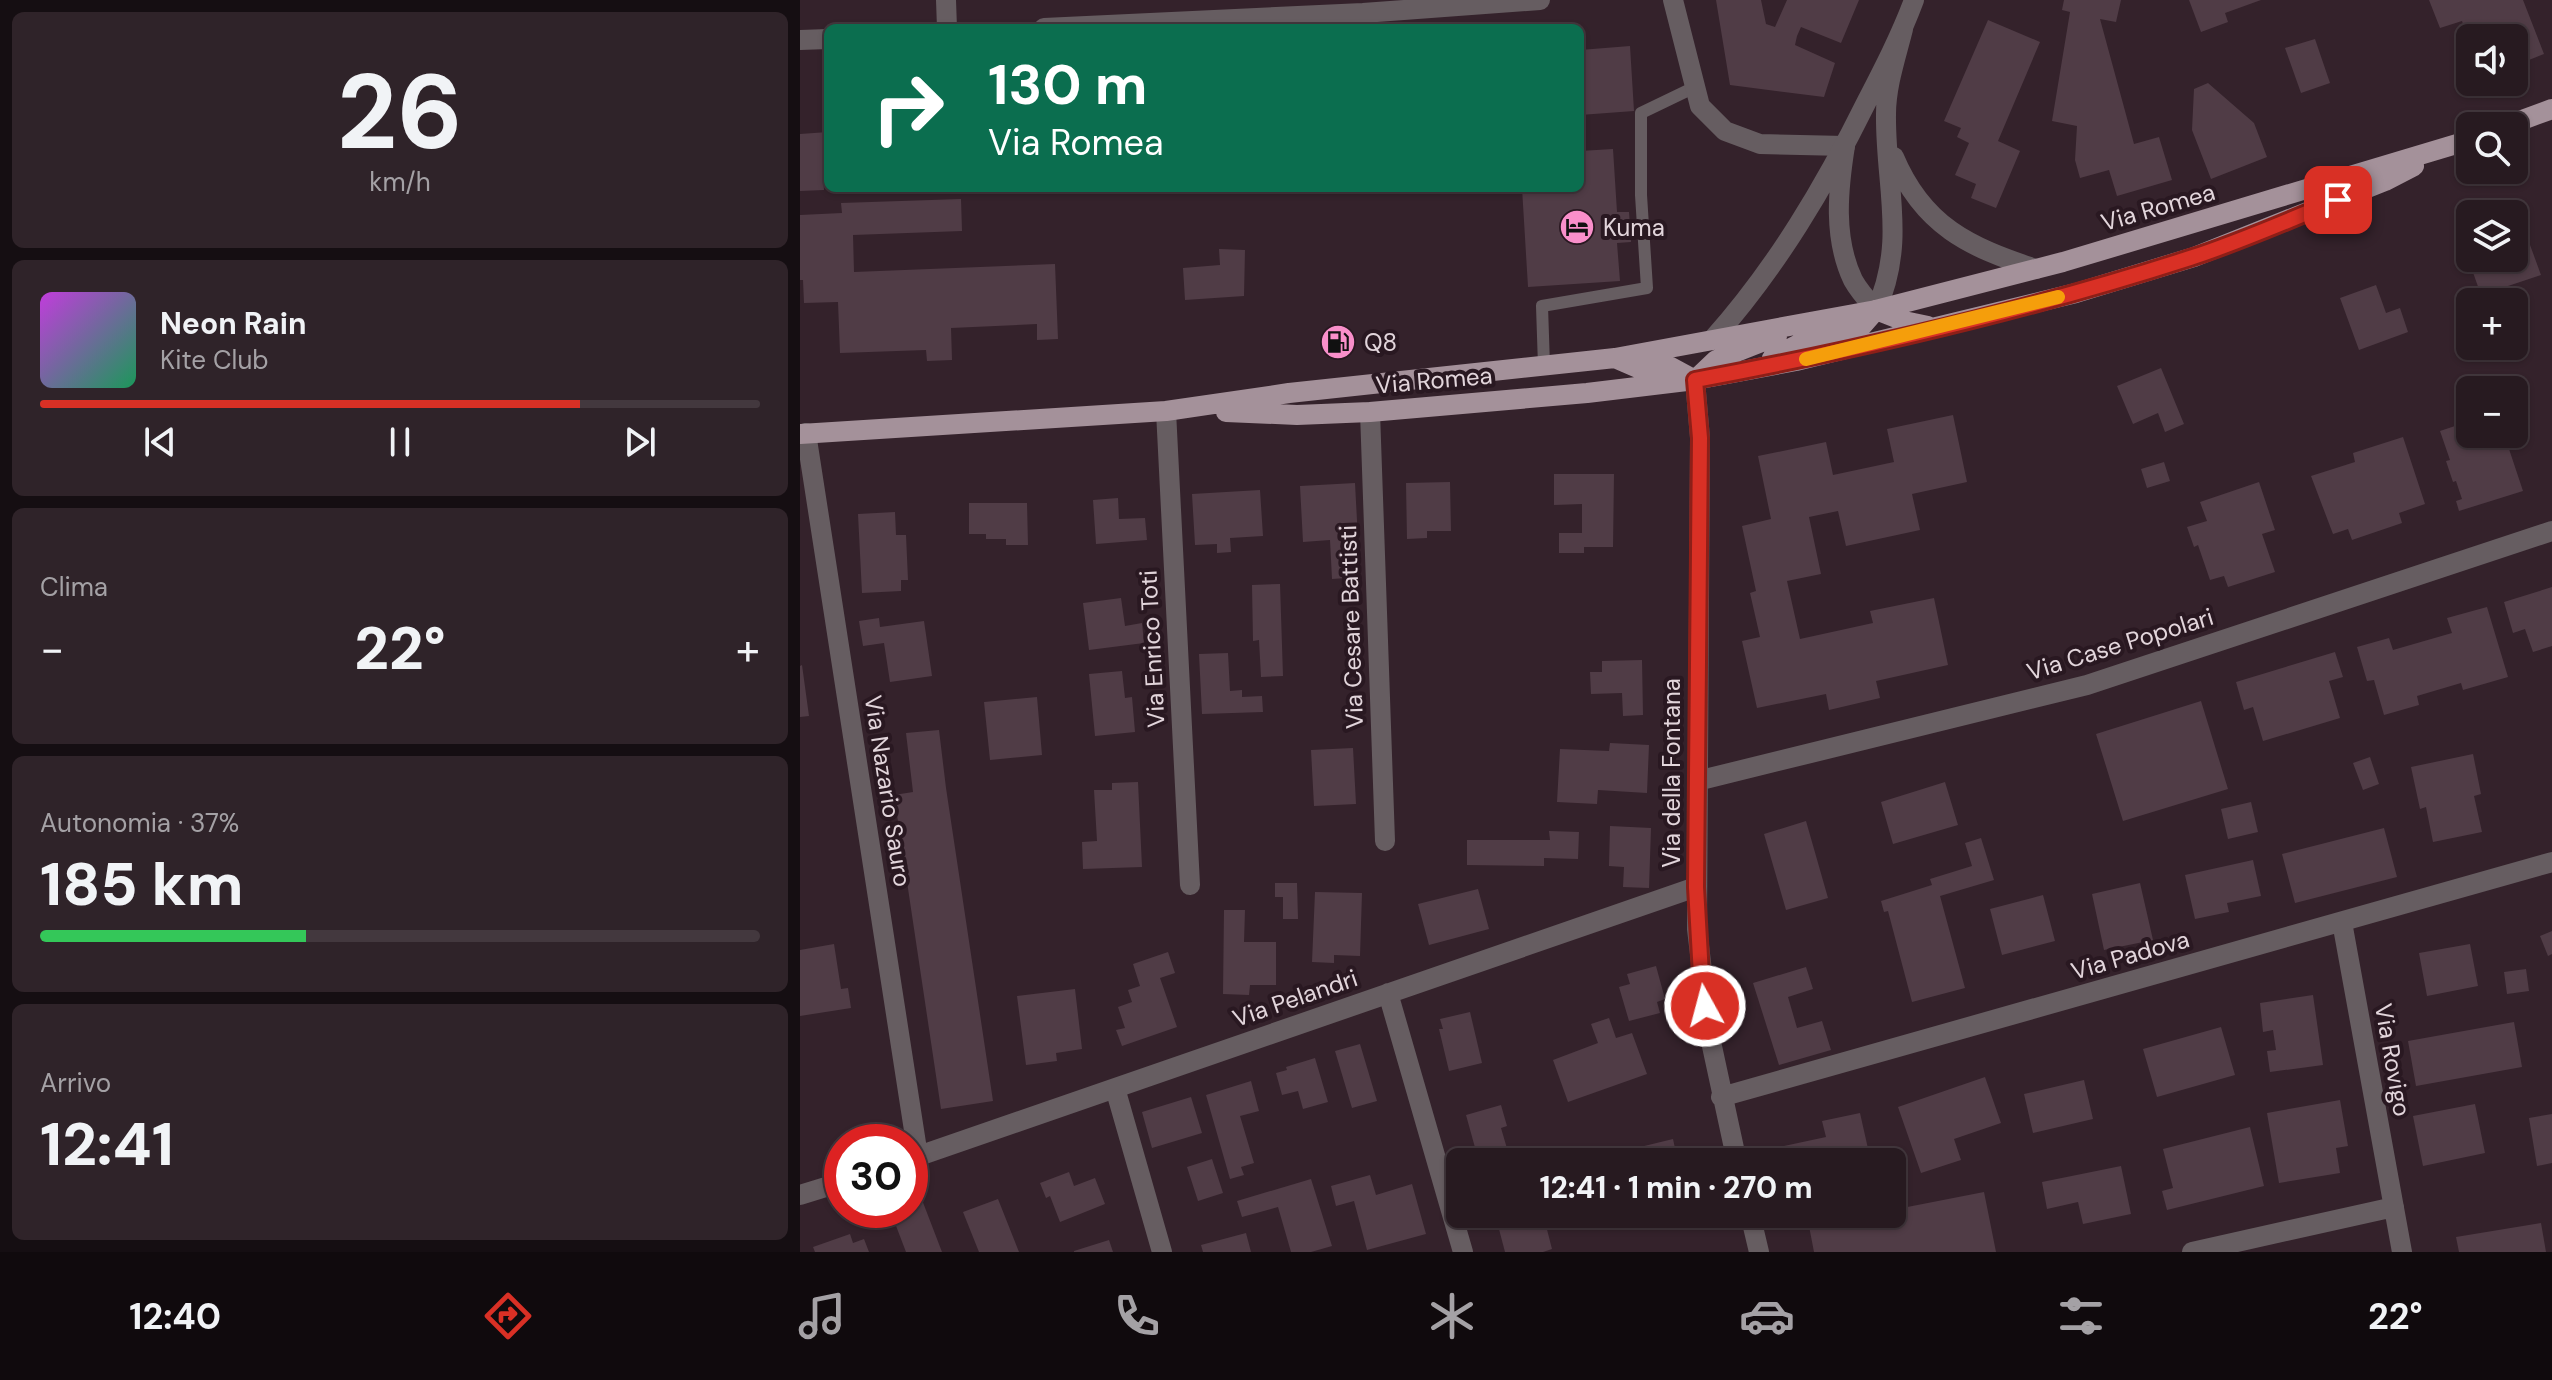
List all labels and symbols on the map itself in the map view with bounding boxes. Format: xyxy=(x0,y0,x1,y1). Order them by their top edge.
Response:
pin xyxy=(2304,166,2372,234)
street label: Via Romea xyxy=(2097,176,2219,238)
hotel icon: Kuma xyxy=(1558,208,1596,246)
place label: Kuma xyxy=(1603,212,1665,243)
fuel station icon: Q8 xyxy=(1319,323,1357,361)
place label: Q8 xyxy=(1364,327,1397,358)
street label: Via Romea xyxy=(1374,359,1494,401)
street label: Via Cesare Battisti xyxy=(1332,524,1370,730)
street label: Via Enrico Toti xyxy=(1132,569,1172,729)
street label: Via Case Popolari xyxy=(2023,601,2217,687)
street label: Via della Fontana xyxy=(1656,678,1687,868)
street label: Via Nazario Sauro xyxy=(858,693,918,889)
street label: Via Padova xyxy=(2067,923,2193,987)
street label: Via Pelandri xyxy=(1229,962,1361,1034)
position arrow xyxy=(1663,964,1747,1048)
street label: Via Rovigo xyxy=(2368,1001,2418,1119)
speed limit sign: 30 xyxy=(824,1124,928,1228)

